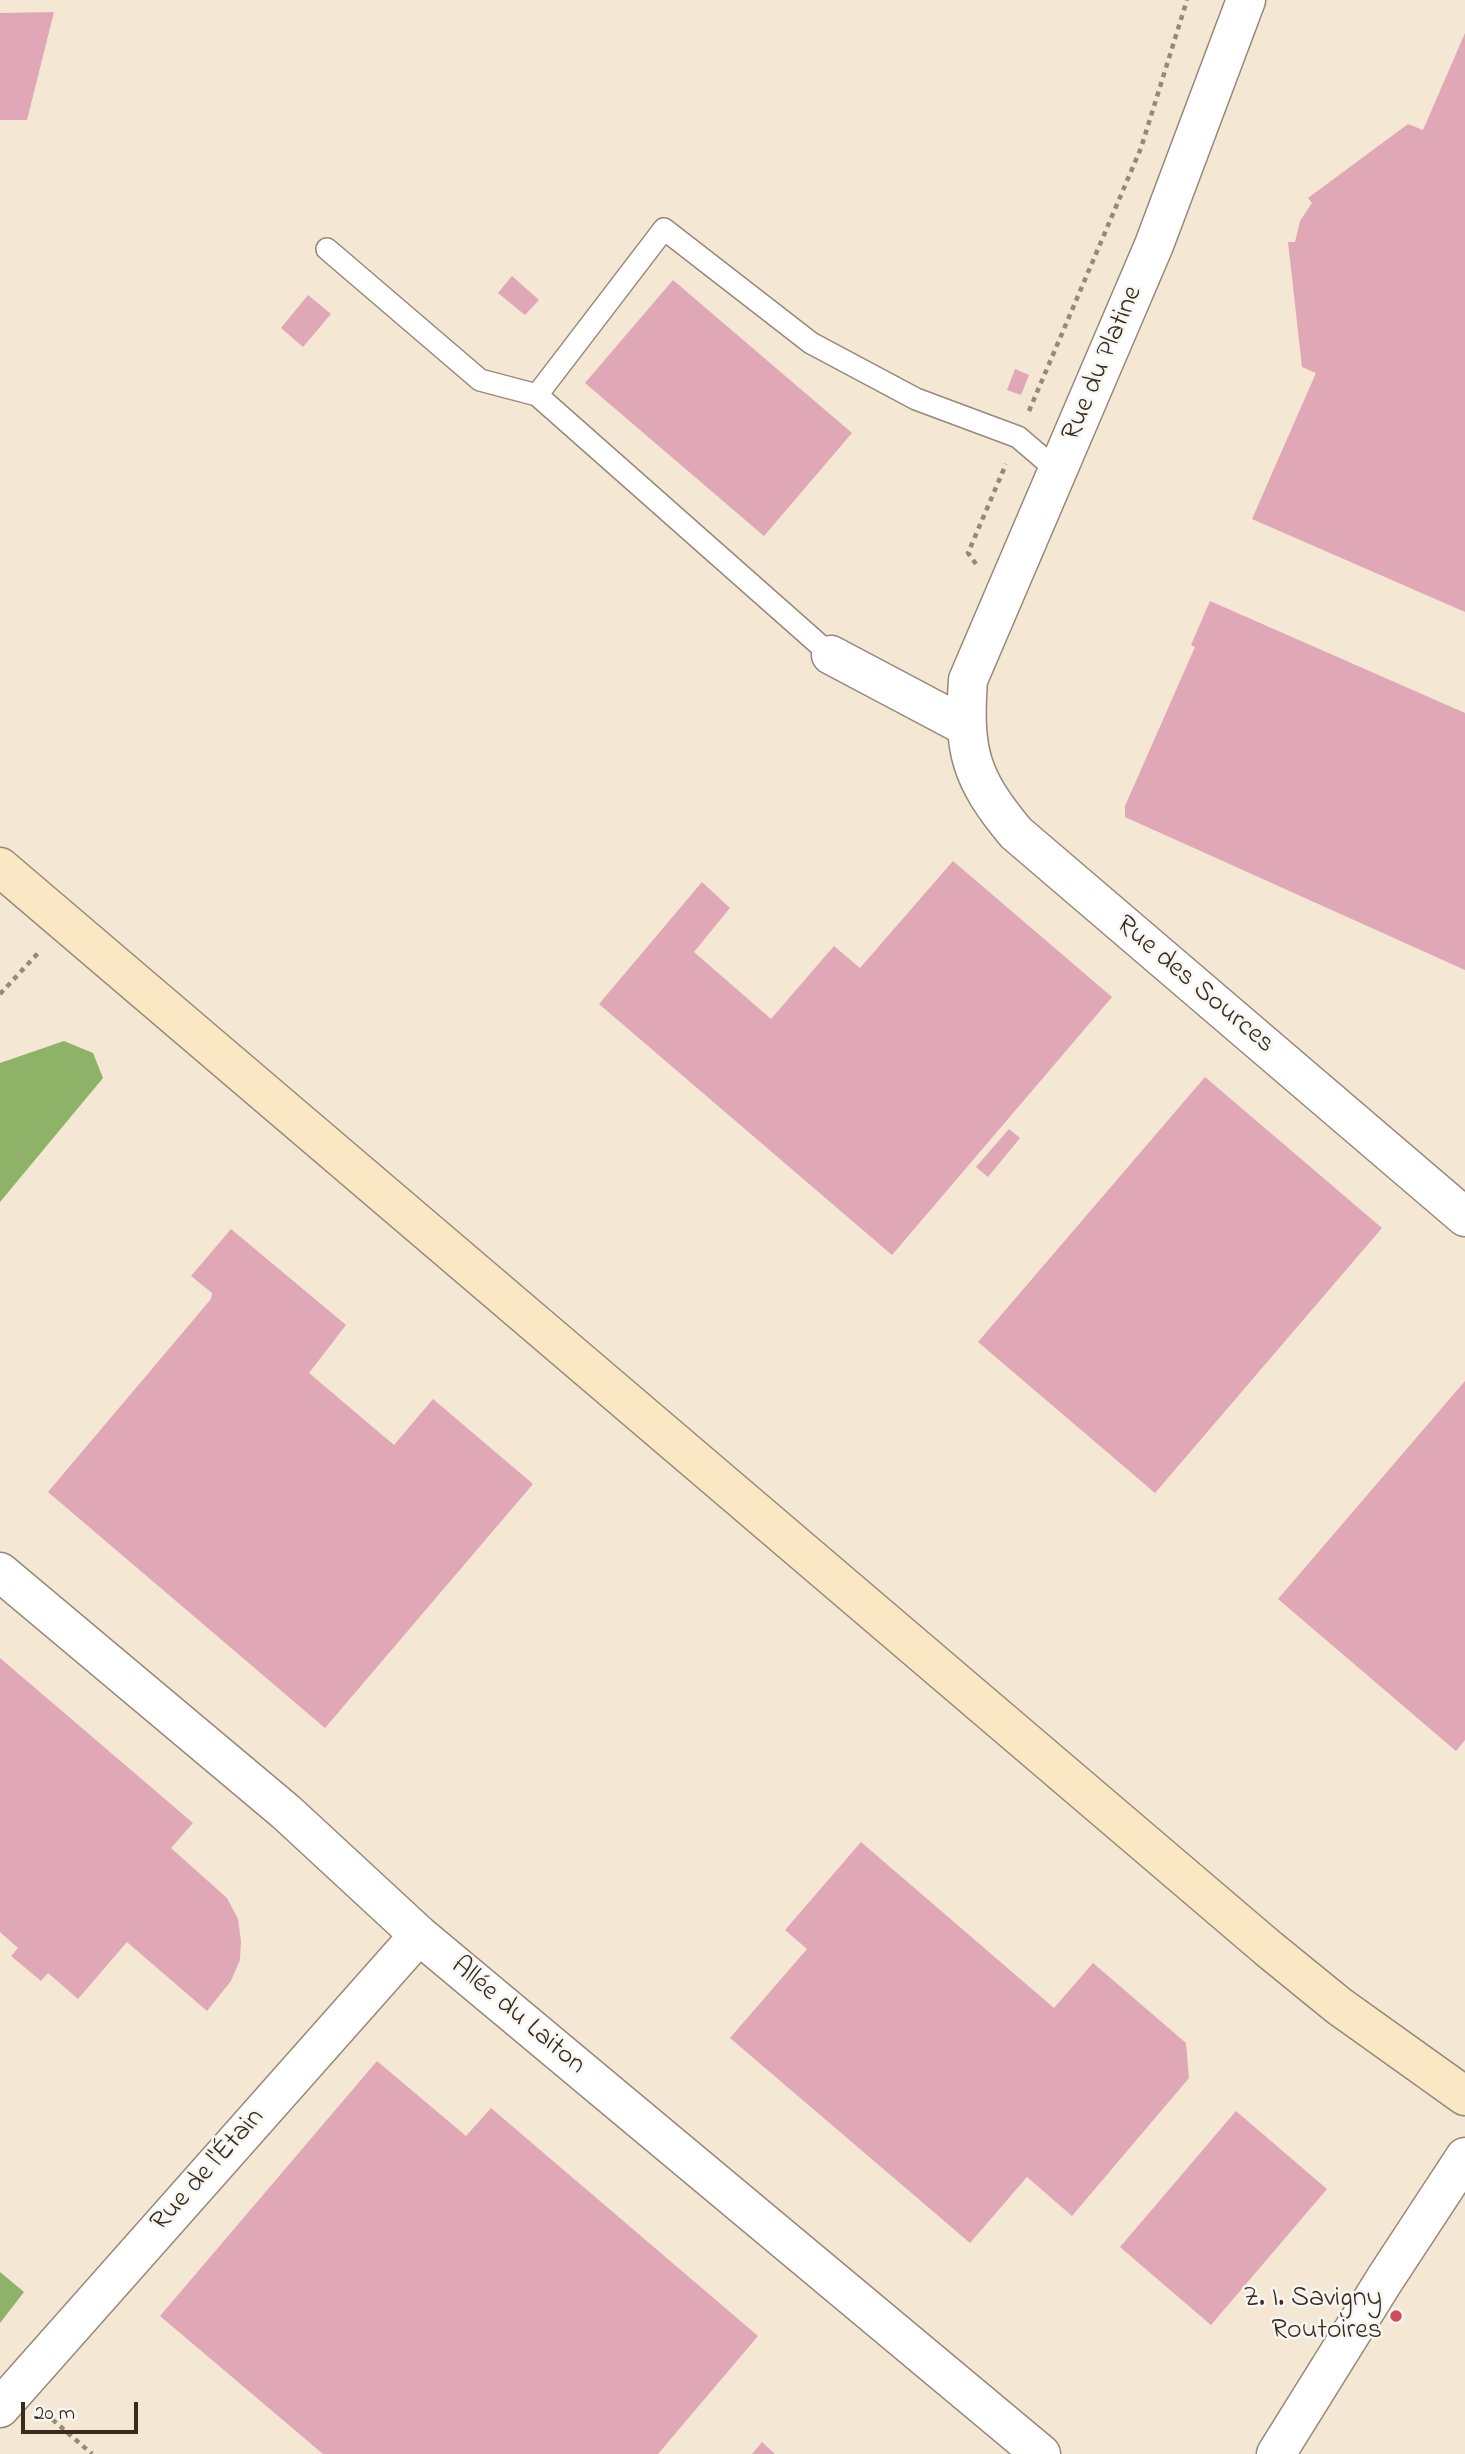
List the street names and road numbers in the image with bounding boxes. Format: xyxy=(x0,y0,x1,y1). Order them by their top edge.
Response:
street label: Rue du Platine xyxy=(1056,282,1152,446)
street label: Rue des Sources xyxy=(1108,910,1280,1062)
street label: Allée du Laiton xyxy=(443,1951,591,2083)
street label: Rue de l'Étain xyxy=(145,2102,273,2240)

